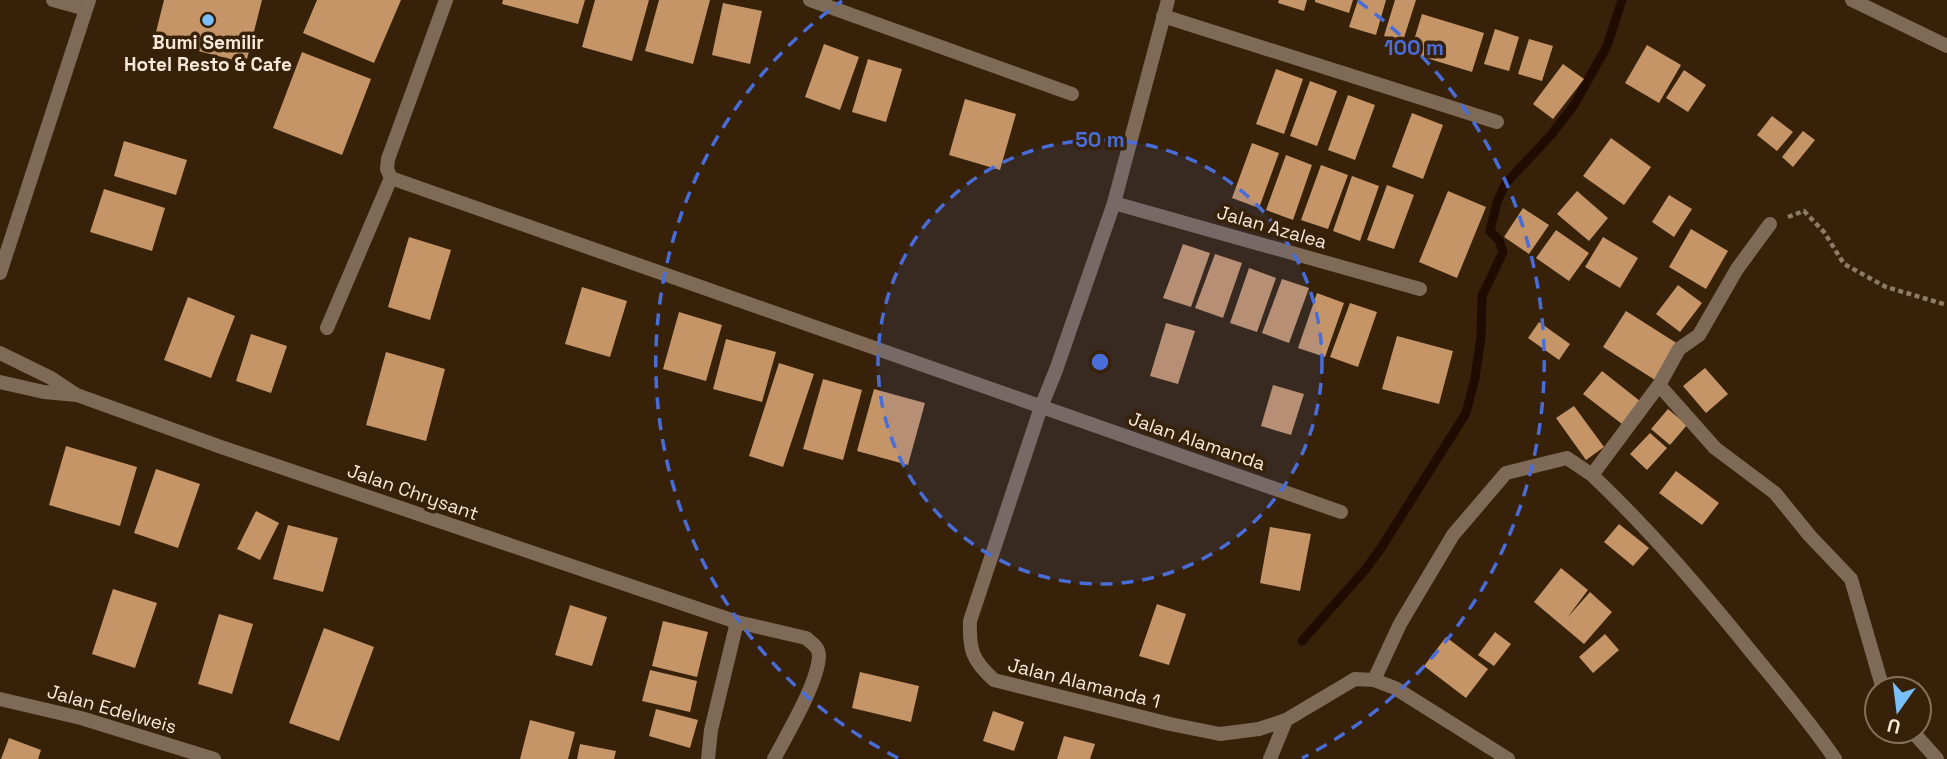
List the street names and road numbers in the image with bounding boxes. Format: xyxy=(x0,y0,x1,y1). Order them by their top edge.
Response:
street label: Jalan Azalea xyxy=(1214,199,1330,255)
street label: Jalan Alamanda xyxy=(1125,406,1269,476)
street label: Jalan Chrysant xyxy=(344,458,482,526)
street label: Jalan Alamanda 1 xyxy=(1005,652,1163,714)
street label: Jalan Edelweis xyxy=(44,679,180,739)

